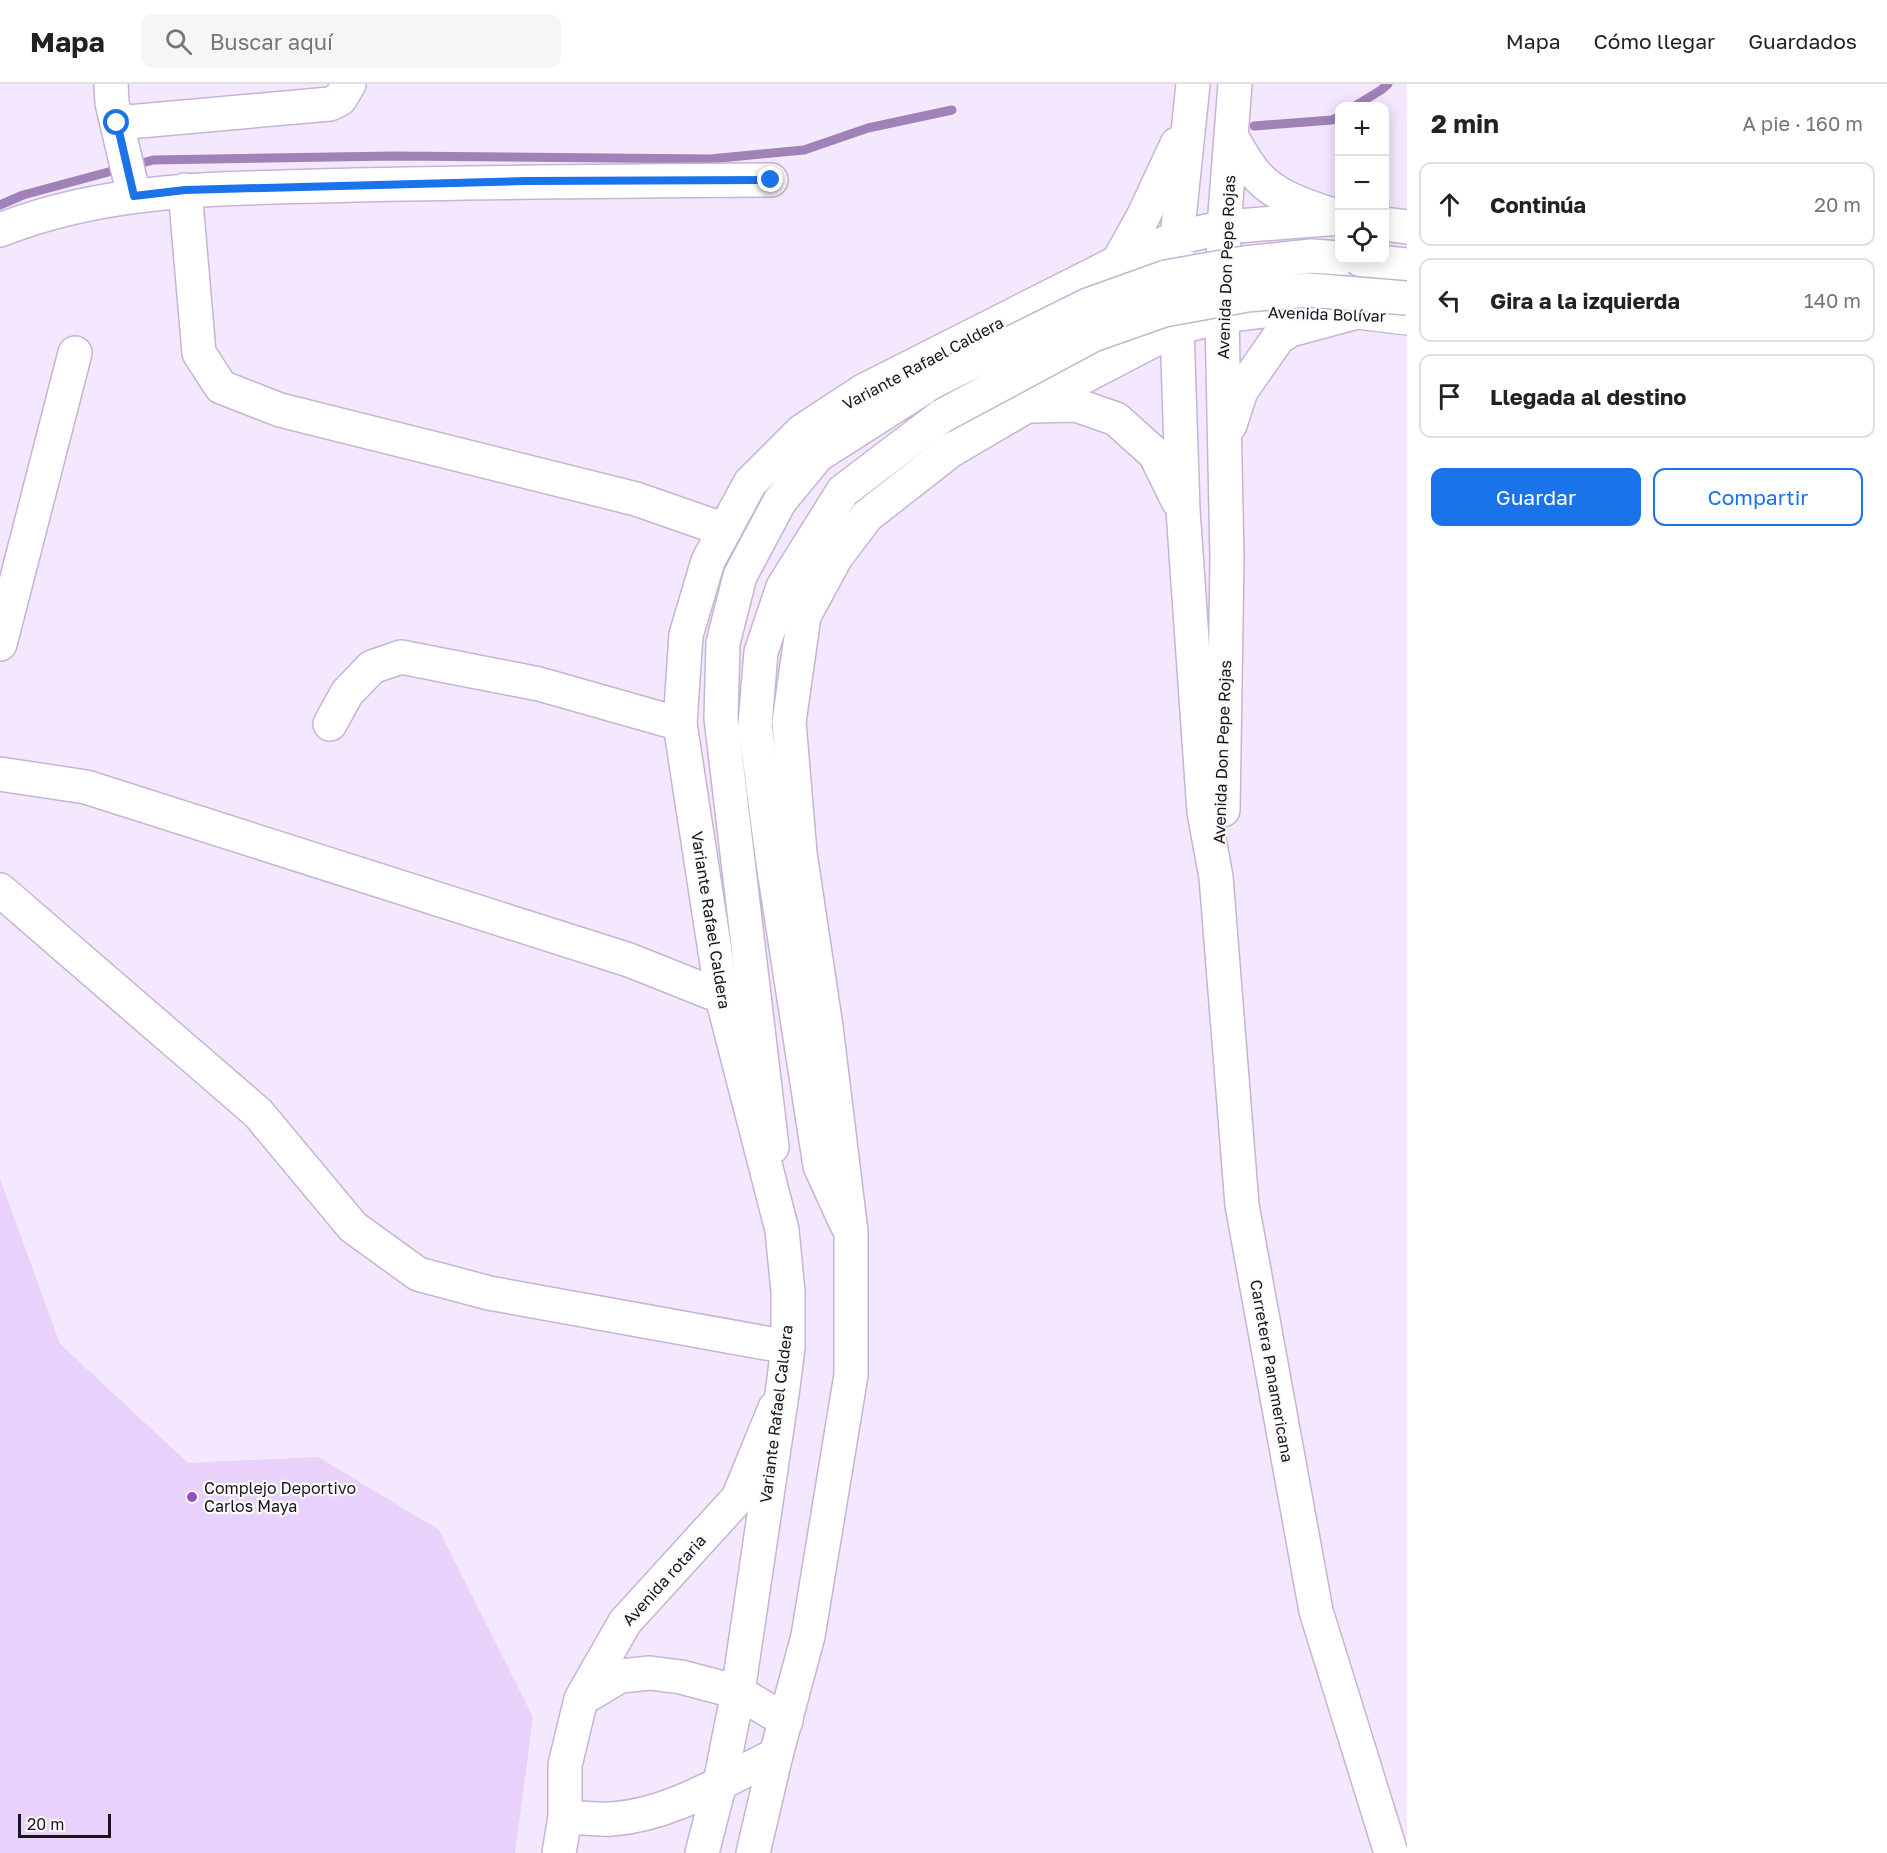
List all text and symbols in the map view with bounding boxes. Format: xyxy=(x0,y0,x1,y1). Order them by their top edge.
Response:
search box xyxy=(141,14,561,68)
text: Mapa xyxy=(30,25,105,58)
icon: search xyxy=(162,25,195,58)
text: Buscar aquí xyxy=(210,28,333,55)
text: Mapa xyxy=(1506,28,1561,54)
text: Cómo llegar xyxy=(1594,28,1715,54)
text: Guardados xyxy=(1748,28,1857,54)
map controls xyxy=(1335,102,1389,264)
button: + xyxy=(1335,102,1389,156)
text: 2 min xyxy=(1431,108,1499,139)
route start xyxy=(103,109,129,135)
text: A pie · 160 m xyxy=(1742,111,1863,135)
button: − xyxy=(1335,156,1389,210)
route end xyxy=(757,166,783,192)
street label: Avenida Don Pepe Rojas xyxy=(1213,175,1239,359)
icon: ahead xyxy=(1433,188,1466,221)
text: Continúa xyxy=(1490,191,1586,218)
text: 20 m xyxy=(1814,192,1861,216)
button: locate xyxy=(1335,210,1389,264)
icon: left xyxy=(1433,284,1466,317)
text: Gira a la izquierda xyxy=(1490,287,1680,314)
text: 140 m xyxy=(1804,288,1861,312)
street label: Avenida Bolívar xyxy=(1268,302,1386,326)
street label: Variante Rafael Caldera xyxy=(839,312,1007,414)
icon: arrive xyxy=(1433,380,1466,413)
text: Llegada al destino xyxy=(1490,383,1687,410)
button: Guardar xyxy=(1431,468,1641,526)
button: Compartir xyxy=(1653,468,1863,526)
street label: Avenida Don Pepe Rojas xyxy=(1209,660,1235,844)
street label: Variante Rafael Caldera xyxy=(687,830,735,1010)
street label: Carretera Panamericana xyxy=(1246,1278,1298,1464)
street label: Variante Rafael Caldera xyxy=(755,1324,797,1504)
place label: Complejo Deportivo Carlos Maya xyxy=(204,1478,356,1516)
marker: Complejo Deportivo Carlos Maya xyxy=(185,1490,199,1504)
street label: Avenida rotaria xyxy=(618,1530,710,1630)
scale bar xyxy=(18,1811,111,1838)
text: 20 m xyxy=(27,1814,64,1834)

